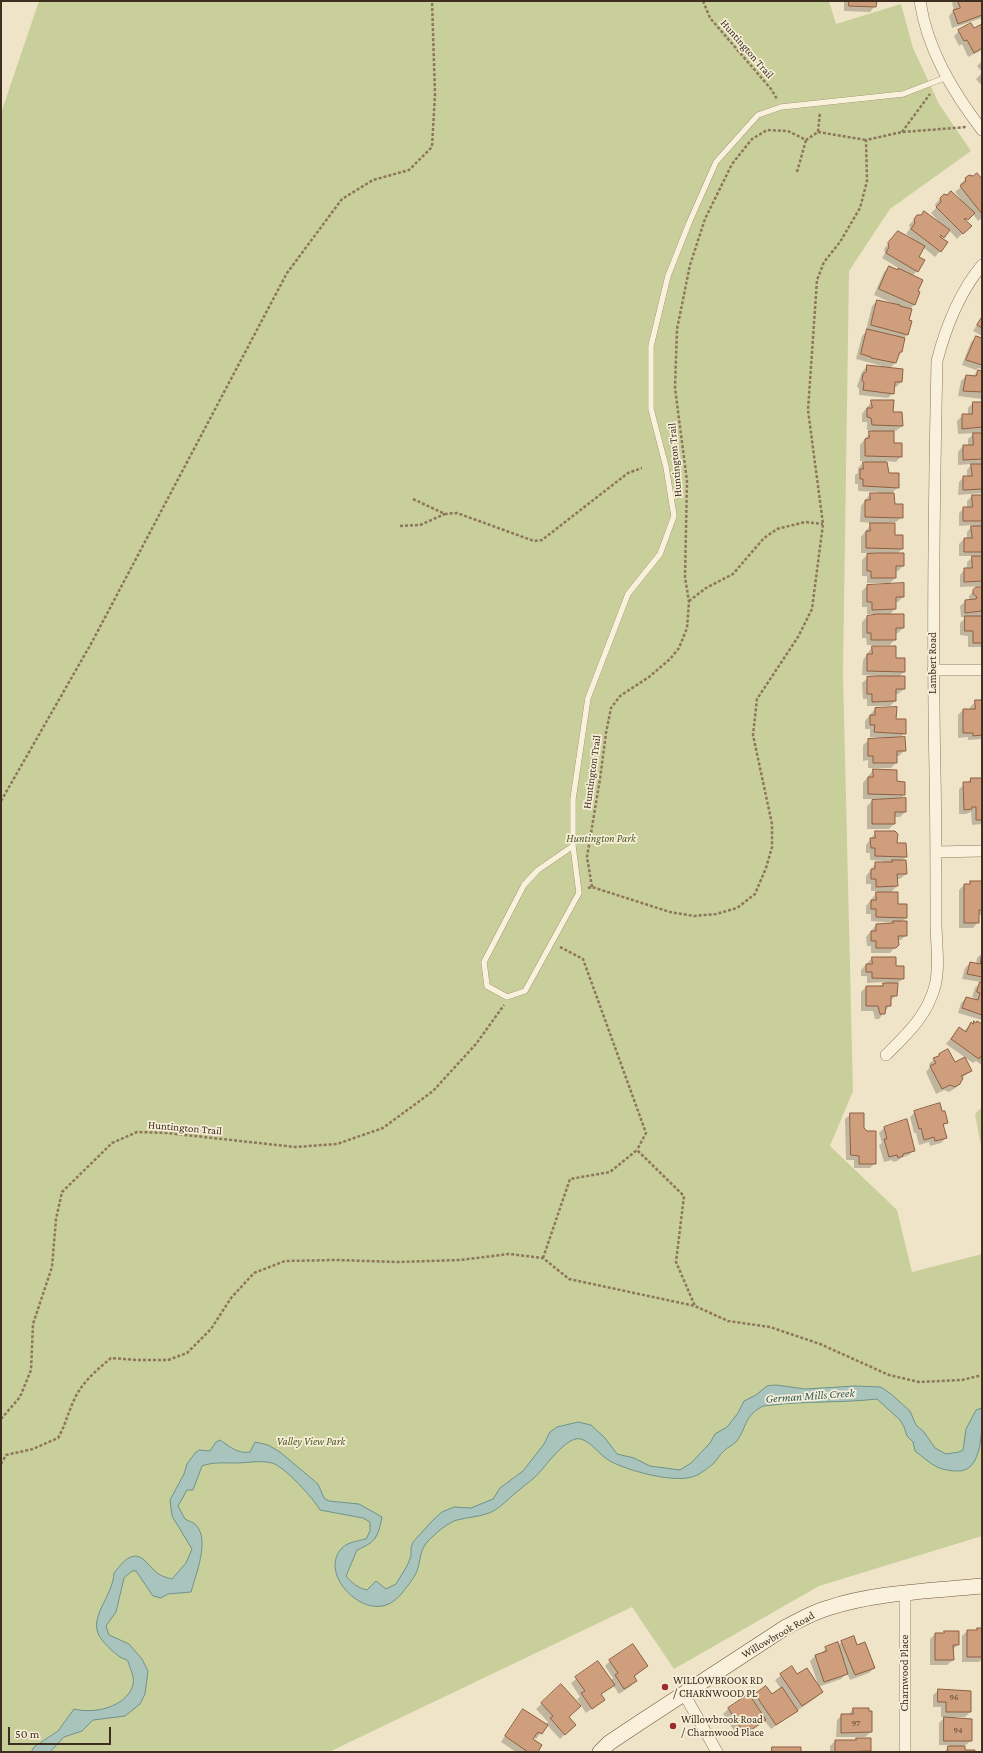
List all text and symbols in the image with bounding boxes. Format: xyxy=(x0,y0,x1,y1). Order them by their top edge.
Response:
street label: Huntington Trail xyxy=(718,17,776,81)
street label: Huntington Trail xyxy=(665,422,685,498)
street label: Lambert Road xyxy=(926,632,940,694)
street label: Huntington Trail xyxy=(580,734,604,810)
park label: Huntington Park xyxy=(566,832,636,846)
street label: Huntington Trail xyxy=(147,1118,223,1138)
water label: German Mills Creek xyxy=(765,1386,855,1406)
park label: Valley View Park xyxy=(277,1435,345,1449)
street label: Willowbrook Road xyxy=(739,1609,817,1661)
street label: Charnwood Place xyxy=(898,1635,912,1711)
place label: WILLOWBROOK RD / CHARNWOOD PL xyxy=(673,1674,763,1700)
marker: WILLOWBROOK RD / CHARNWOOD PL xyxy=(660,1682,670,1692)
house number: 96 xyxy=(949,1692,959,1702)
place label: Willowbrook Road / Charnwood Place xyxy=(681,1713,764,1739)
house number: 97 xyxy=(852,1718,860,1728)
scale bar xyxy=(10,1719,113,1745)
marker: Willowbrook Road / Charnwood Place xyxy=(668,1721,678,1731)
house number: 94 xyxy=(953,1725,963,1735)
text: 50 m xyxy=(15,1727,39,1741)

